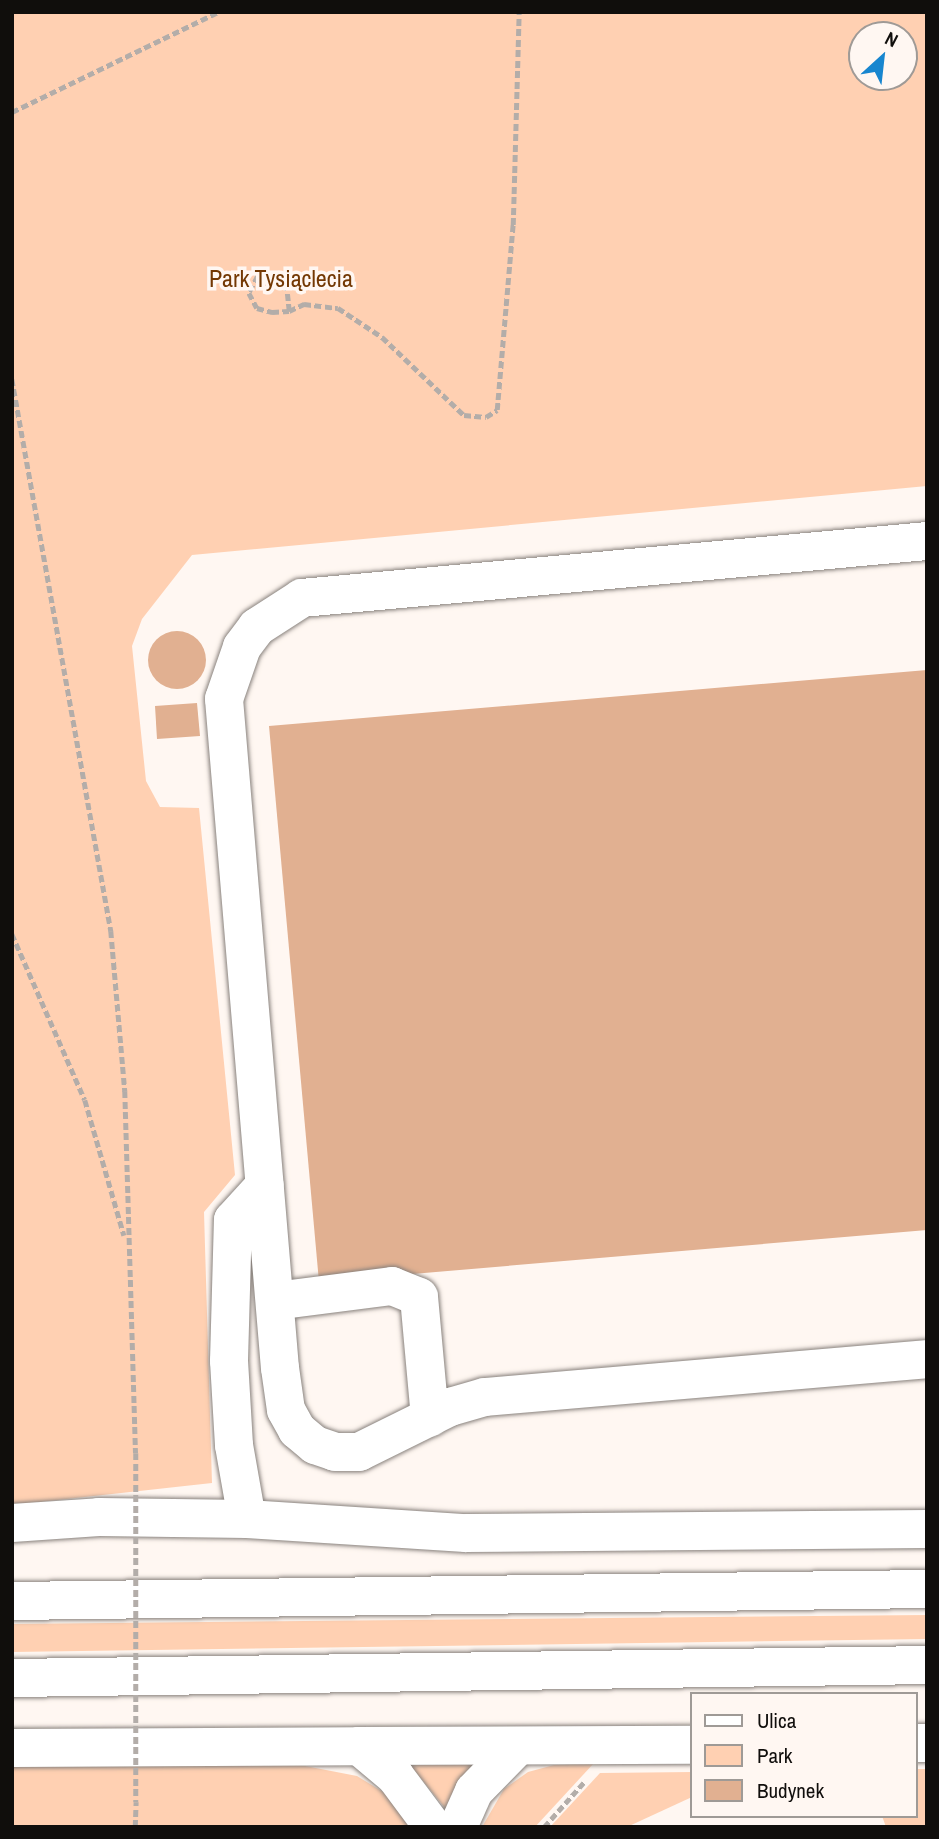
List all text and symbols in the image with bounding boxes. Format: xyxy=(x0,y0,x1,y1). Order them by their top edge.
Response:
north arrow xyxy=(848,21,918,91)
text: N xyxy=(881,25,903,53)
park label: Park Tysiąclecia xyxy=(209,265,353,293)
legend xyxy=(690,1692,918,1818)
text: Ulica xyxy=(757,1706,796,1735)
text: Park xyxy=(757,1741,792,1770)
text: Budynek xyxy=(757,1776,824,1805)

